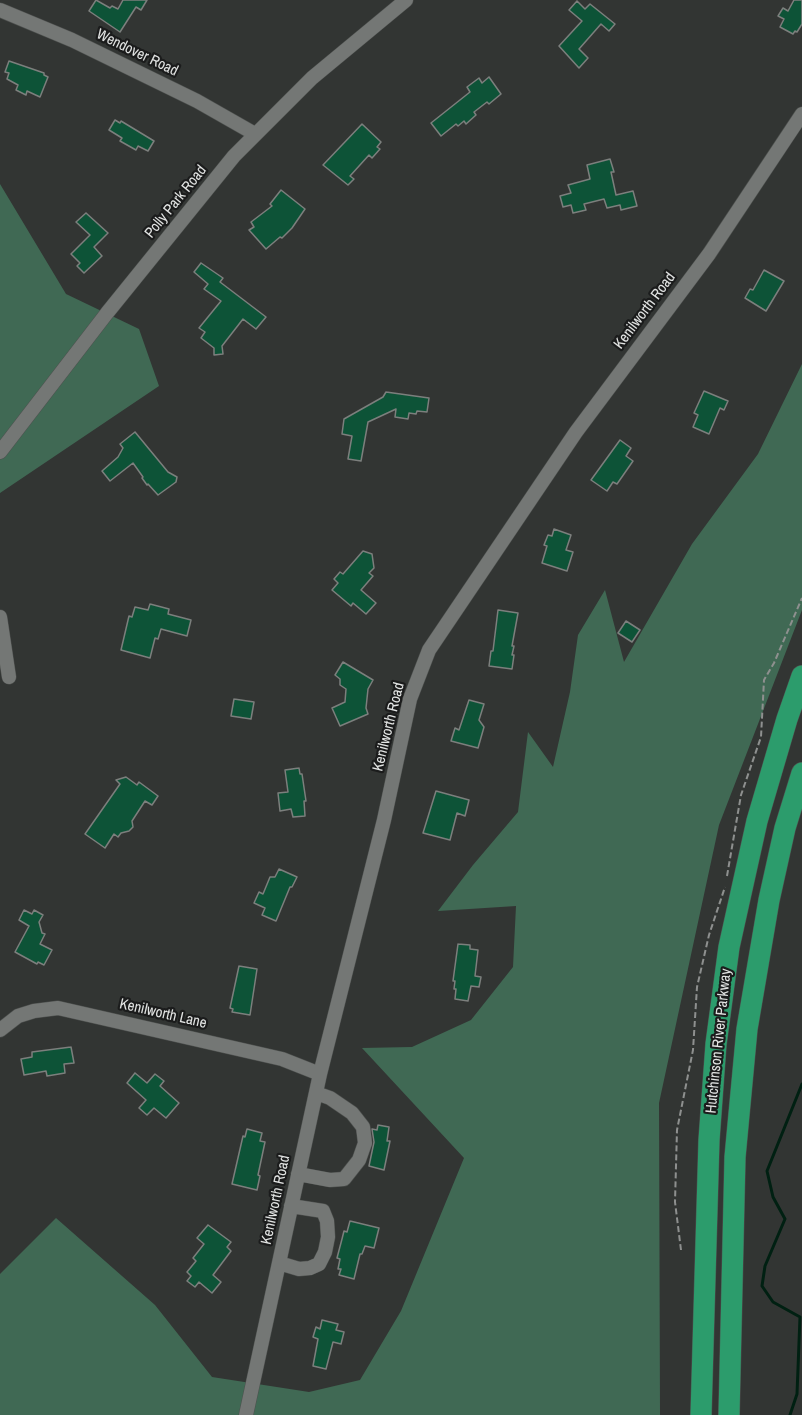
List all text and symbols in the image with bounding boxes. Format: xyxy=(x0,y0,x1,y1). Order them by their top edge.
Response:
street label: Wendover Road xyxy=(93,25,181,81)
street label: Polly Park Road xyxy=(141,162,211,242)
street label: Kenilworth Road xyxy=(610,269,680,353)
street label: Kenilworth Road xyxy=(369,681,409,773)
street label: Hutchinson River Parkway xyxy=(702,968,736,1114)
street label: Kenilworth Lane xyxy=(118,995,208,1033)
street label: Kenilworth Road xyxy=(258,1154,294,1246)

